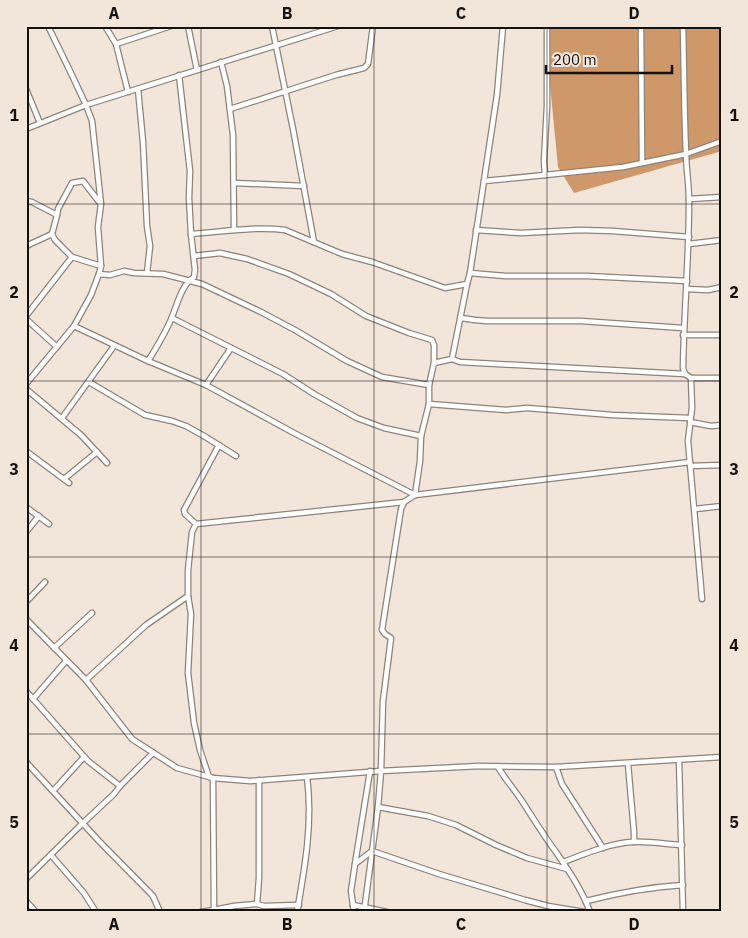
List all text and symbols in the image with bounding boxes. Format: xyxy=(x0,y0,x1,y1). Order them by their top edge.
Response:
text: A xyxy=(109,3,120,23)
text: B xyxy=(282,3,293,23)
text: C xyxy=(456,3,466,23)
text: D xyxy=(628,3,640,23)
scale bar xyxy=(546,42,672,74)
text: 200 m xyxy=(553,50,597,69)
text: 1 xyxy=(9,105,19,125)
text: 1 xyxy=(729,105,739,125)
text: 2 xyxy=(9,282,19,302)
text: 2 xyxy=(729,282,739,302)
text: 3 xyxy=(9,459,19,479)
text: 3 xyxy=(729,459,739,479)
text: 4 xyxy=(9,635,19,655)
text: 4 xyxy=(729,635,739,655)
text: 5 xyxy=(9,812,19,832)
text: 5 xyxy=(729,812,739,832)
text: A xyxy=(109,914,120,934)
text: B xyxy=(282,914,293,934)
text: C xyxy=(456,914,466,934)
text: D xyxy=(628,914,640,934)

